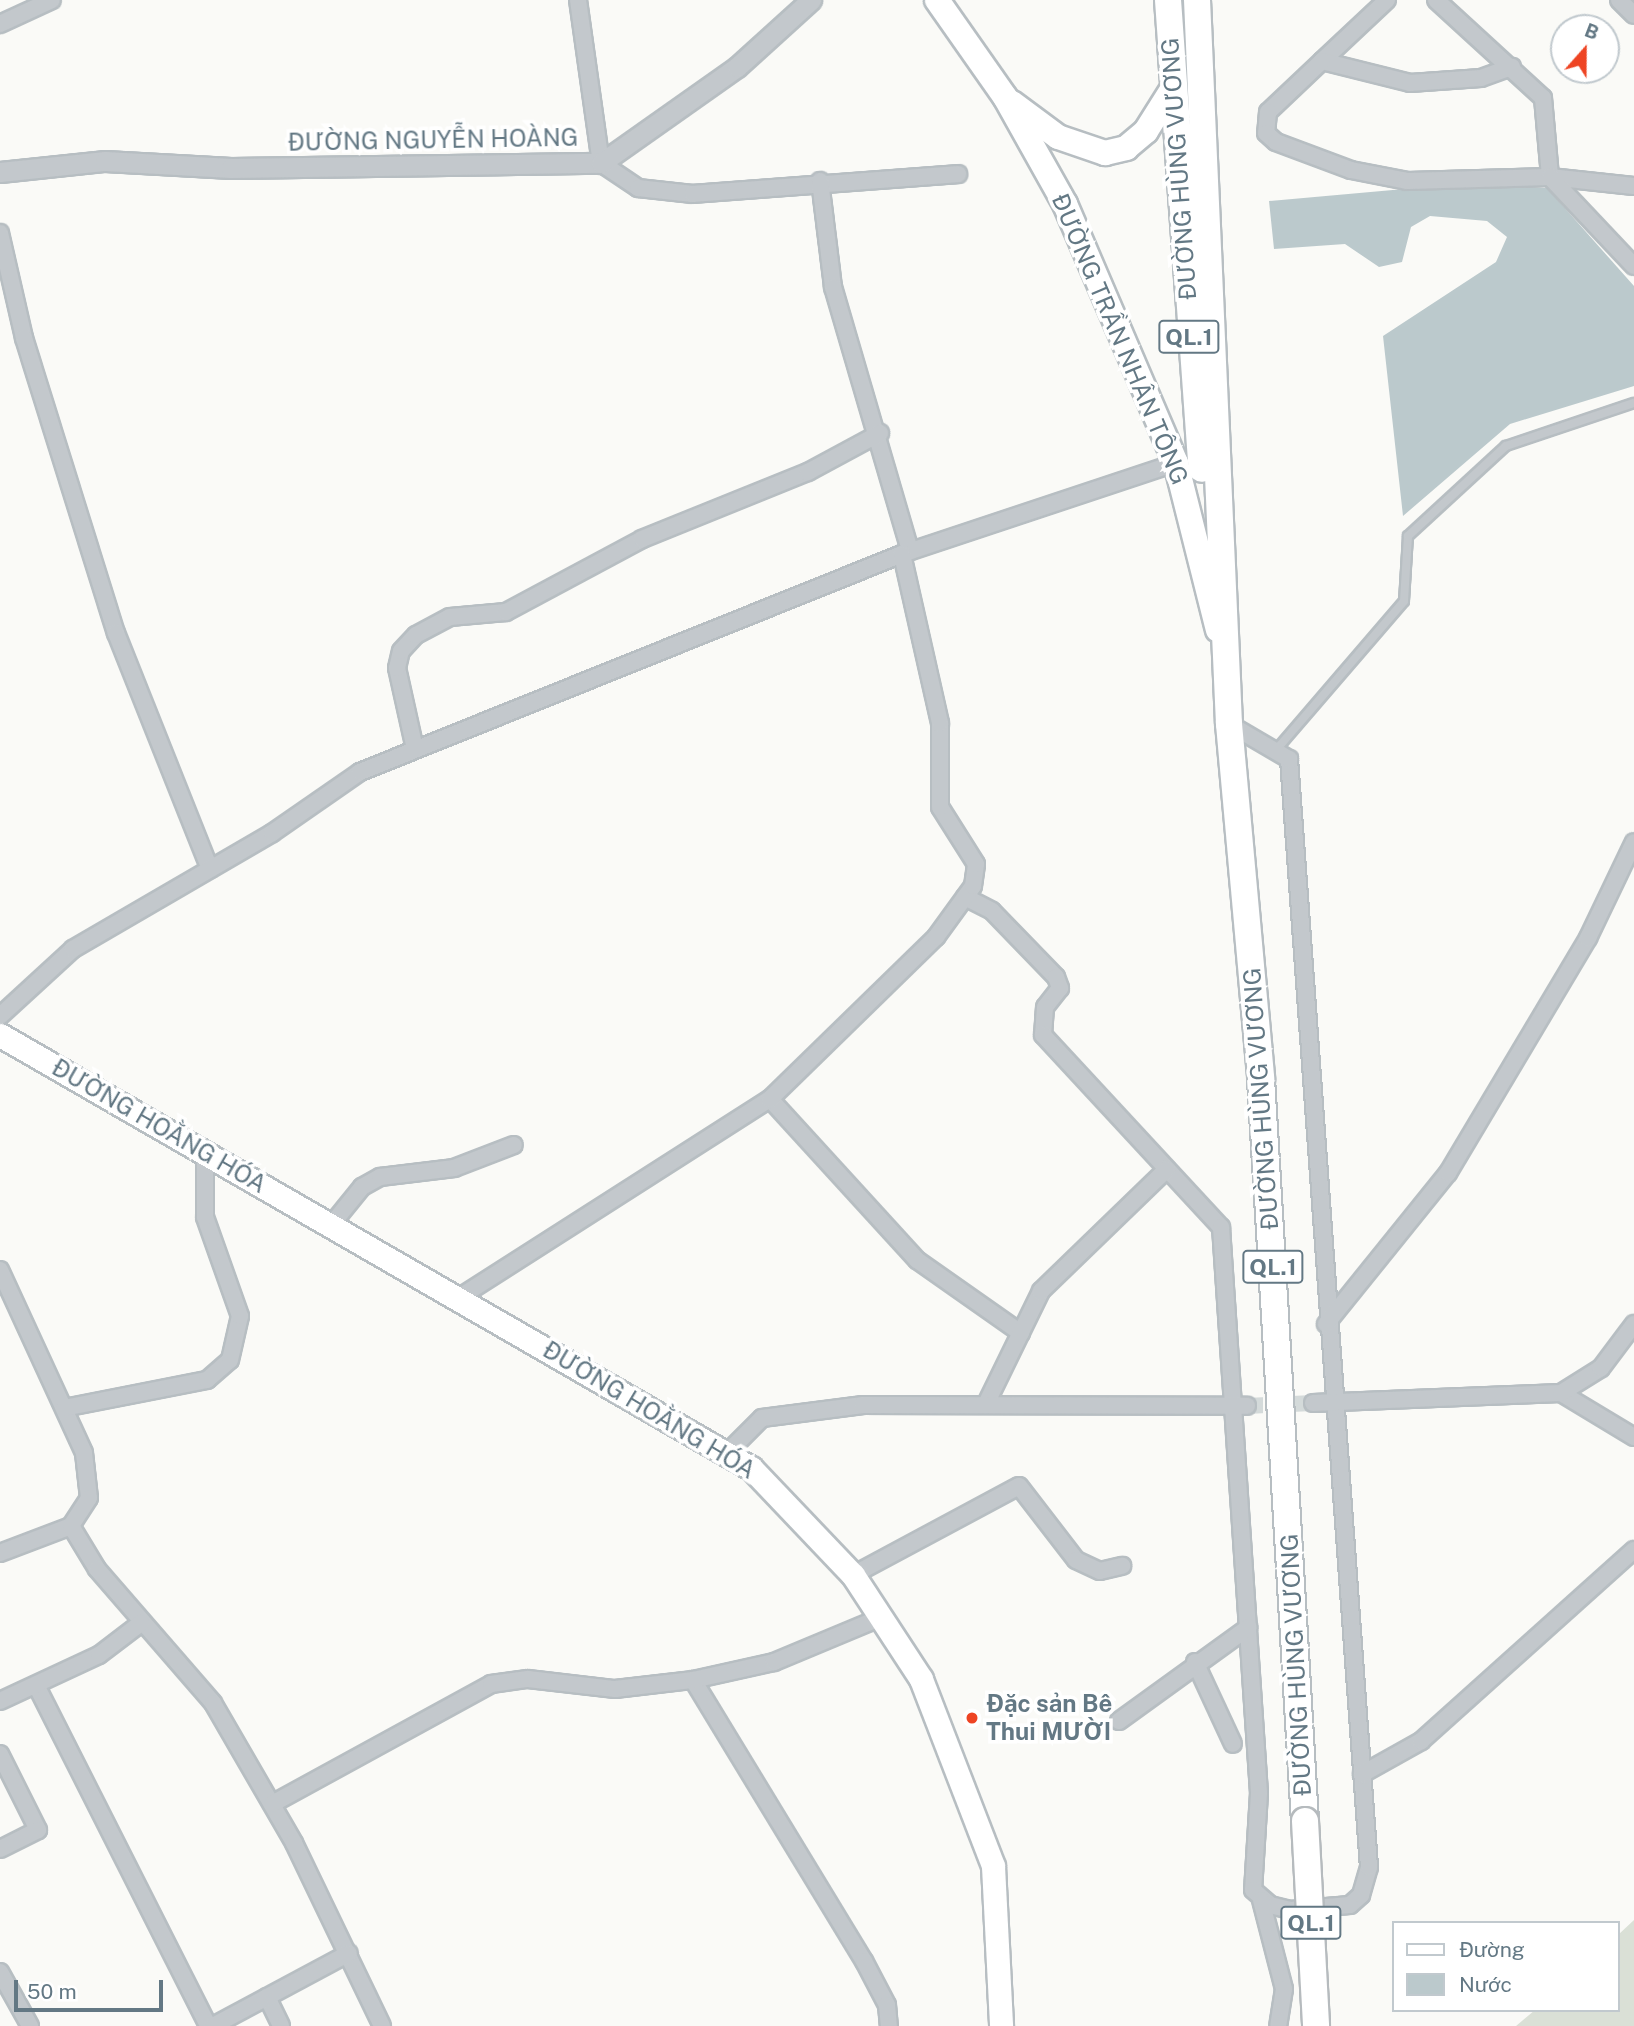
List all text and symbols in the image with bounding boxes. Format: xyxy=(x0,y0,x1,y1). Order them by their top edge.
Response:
north arrow xyxy=(1550,14,1620,84)
text: B xyxy=(1582,19,1602,44)
street label: ĐƯỜNG HÙNG VƯƠNG xyxy=(1155,37,1203,301)
street label: ĐƯỜNG NGUYỄN HOÀNG xyxy=(287,123,579,157)
street label: ĐƯỜNG TRẦN NHÂN TÔNG xyxy=(1046,189,1194,489)
road number: QL.1 xyxy=(1158,318,1220,356)
street label: ĐƯỜNG HÙNG VƯƠNG xyxy=(1237,967,1285,1231)
street label: ĐƯỜNG HOẰNG HÓA xyxy=(47,1053,271,1199)
road number: QL.1 xyxy=(1242,1248,1304,1286)
street label: ĐƯỜNG HOẰNG HÓA xyxy=(538,1335,760,1485)
street label: ĐƯỜNG HÙNG VƯƠNG xyxy=(1275,1533,1317,1797)
place label: Đặc sản Bê Thui MƯỜI xyxy=(986,1690,1113,1746)
marker: Đặc sản Bê Thui MƯỜI xyxy=(964,1710,980,1726)
road number: QL.1 xyxy=(1280,1904,1342,1942)
legend xyxy=(1392,1921,1620,2012)
text: Đường xyxy=(1459,1937,1525,1962)
scale bar xyxy=(18,1966,166,2010)
text: Nước xyxy=(1459,1972,1512,1997)
text: 50 m xyxy=(27,1979,77,2004)

